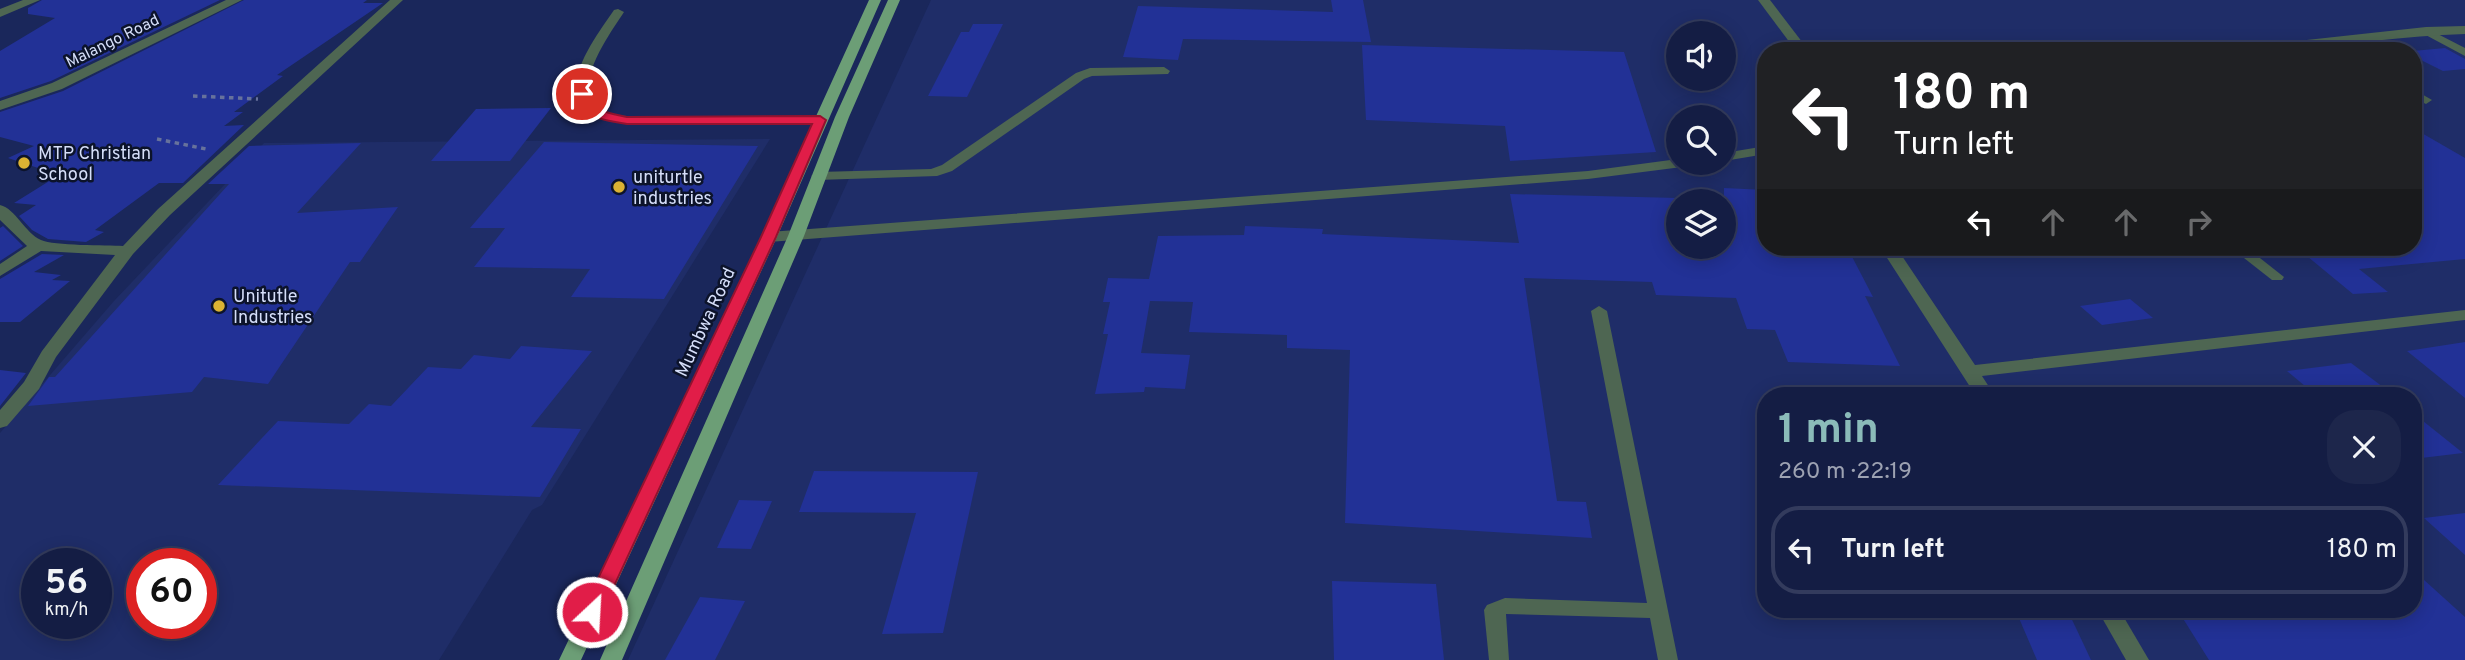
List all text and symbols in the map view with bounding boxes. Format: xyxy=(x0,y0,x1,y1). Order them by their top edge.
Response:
street label: Malango Road xyxy=(63,11,163,73)
map controls xyxy=(1666,21,1736,259)
button: sound xyxy=(1666,21,1736,91)
pin xyxy=(552,64,612,124)
text: 180 m xyxy=(1893,65,2030,127)
icon: left xyxy=(1778,70,1869,161)
icon: arrive xyxy=(563,75,601,113)
button: search xyxy=(1666,105,1736,175)
text: Turn left xyxy=(1893,126,2014,166)
place label: MTP Christian School xyxy=(38,143,151,187)
marker: MTP Christian School xyxy=(16,155,32,171)
place label: uniturtle industries xyxy=(633,167,712,211)
marker: uniturtle industries xyxy=(611,179,627,195)
button: layers xyxy=(1666,189,1736,259)
icon: left xyxy=(1961,203,1999,241)
icon: ahead xyxy=(2034,203,2072,241)
icon: ahead xyxy=(2107,203,2145,241)
icon: right xyxy=(2180,203,2218,241)
street label: Mumbwa Road xyxy=(671,264,742,381)
place label: Unitutle Industries xyxy=(233,286,313,330)
marker: Unitutle Industries xyxy=(211,298,227,314)
text: 1 min xyxy=(1778,405,1879,458)
button: close xyxy=(2327,410,2401,484)
text: 260 m · 22:19 xyxy=(1778,458,1912,487)
icon: left xyxy=(1782,531,1820,569)
text: Turn left xyxy=(1841,534,1945,567)
text: 180 m xyxy=(2327,534,2397,567)
speed limit sign: 60 xyxy=(126,548,217,639)
text: 56 xyxy=(45,562,88,606)
position arrow xyxy=(555,575,629,649)
text: km/h xyxy=(45,599,88,622)

